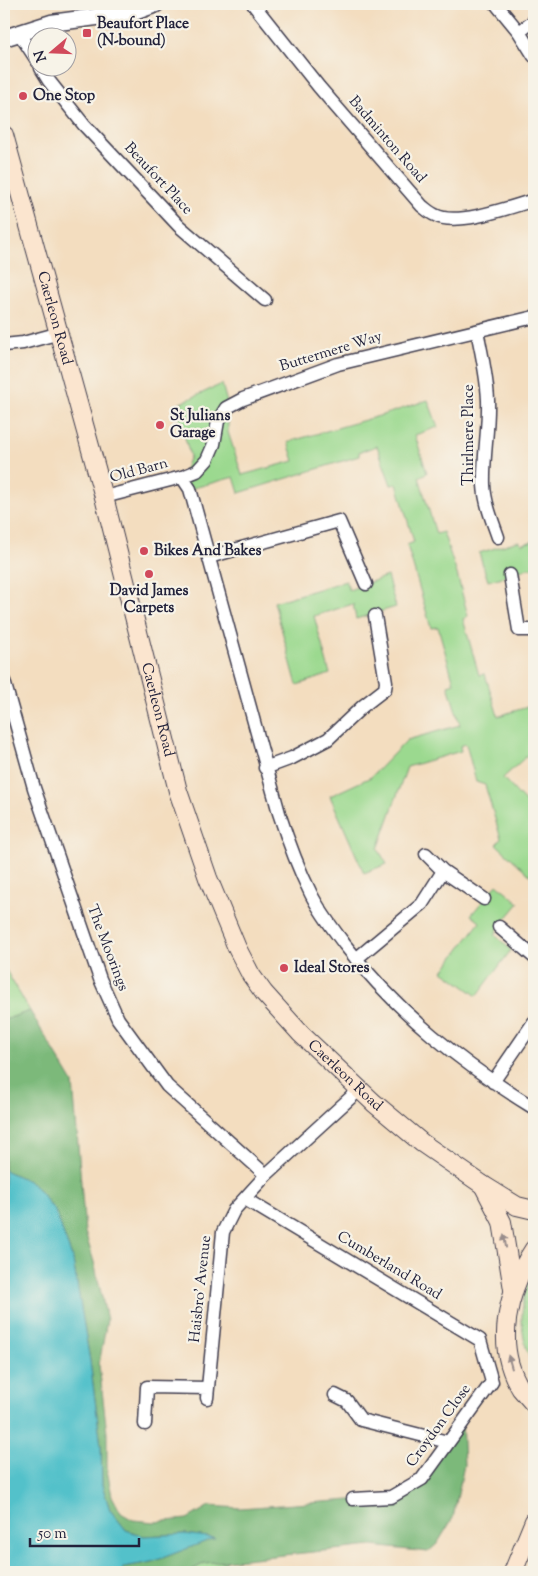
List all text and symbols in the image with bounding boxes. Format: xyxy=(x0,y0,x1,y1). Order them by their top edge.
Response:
place label: Beaufort Place (N-bound) xyxy=(97,14,189,52)
marker: Beaufort Place (N-bound) xyxy=(81,27,93,39)
north arrow xyxy=(28,28,78,78)
text: N xyxy=(30,47,53,64)
place label: One Stop xyxy=(33,86,96,107)
marker: One Stop xyxy=(17,90,29,102)
street label: Badminton Road xyxy=(343,92,431,188)
street label: Beaufort Place xyxy=(119,138,197,220)
street label: Caerleon Road xyxy=(32,269,78,368)
street label: Buttermere Way xyxy=(277,326,385,378)
street label: Thirlmere Place xyxy=(459,384,480,486)
place label: St Julians Garage xyxy=(170,406,230,444)
marker: St Julians Garage xyxy=(154,419,166,431)
street label: Old Barn xyxy=(108,453,170,489)
place label: Bikes And Bakes xyxy=(154,541,261,562)
marker: Bikes And Bakes xyxy=(138,545,150,557)
marker: David James Carpets xyxy=(143,568,155,580)
place label: David James Carpets xyxy=(110,581,188,619)
street label: Caerleon Road xyxy=(136,661,180,760)
street label: The Moorings xyxy=(81,902,133,994)
place label: Ideal Stores xyxy=(294,958,369,979)
marker: Ideal Stores xyxy=(278,962,290,974)
street label: Caerleon Road xyxy=(303,1035,388,1117)
street label: Cumberland Road xyxy=(333,1226,446,1306)
one-way arrow xyxy=(501,1233,509,1249)
street label: Haisbro' Avenue xyxy=(185,1234,217,1344)
one-way arrow xyxy=(506,1354,514,1369)
street label: Croydon Close xyxy=(402,1380,476,1472)
scale bar xyxy=(30,1516,139,1548)
text: 50 m xyxy=(37,1524,67,1545)

